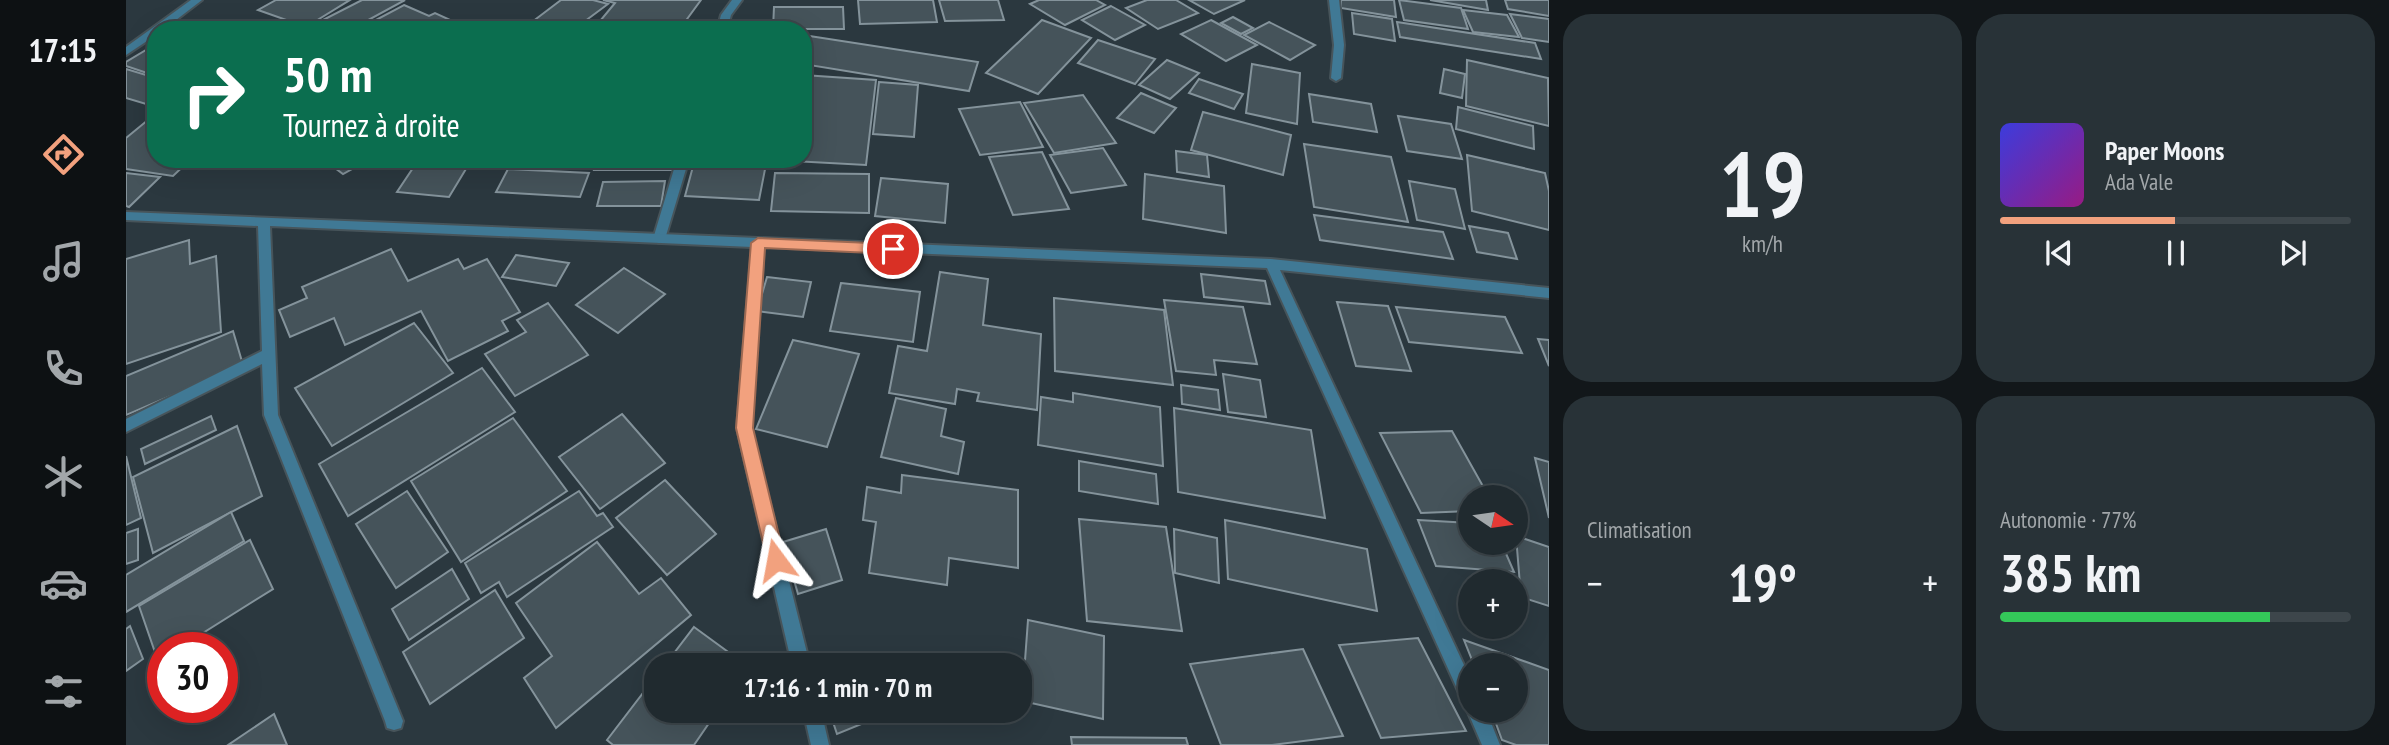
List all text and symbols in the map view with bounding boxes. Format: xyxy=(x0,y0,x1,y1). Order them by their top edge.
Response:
text: 17:15 xyxy=(28,29,98,71)
text: 50 m xyxy=(283,42,372,106)
icon: right xyxy=(168,49,259,140)
text: Tournez à droite xyxy=(283,104,460,146)
text: 19 xyxy=(1719,124,1806,242)
icon: directions xyxy=(39,130,88,179)
text: Paper Moons xyxy=(2105,134,2224,167)
text: Ada Vale xyxy=(2105,167,2173,196)
pin xyxy=(863,219,923,279)
text: km/h xyxy=(1742,229,1783,258)
icon: arrive xyxy=(874,230,912,268)
icon: previous xyxy=(2040,234,2078,272)
icon: pause xyxy=(2157,234,2195,272)
icon: next xyxy=(2274,234,2312,272)
icon: music xyxy=(39,237,88,286)
icon: phone xyxy=(39,344,88,393)
icon: climate xyxy=(39,452,88,501)
north arrow xyxy=(1458,485,1528,555)
map controls xyxy=(1458,485,1528,723)
text: Autonomie · 77% xyxy=(2000,505,2136,534)
text: Climatisation xyxy=(1587,515,1692,544)
position arrow xyxy=(739,523,813,597)
text: 385 km xyxy=(2000,539,2141,606)
text: 19° xyxy=(1728,549,1797,616)
text: − xyxy=(1587,558,1603,607)
text: + xyxy=(1922,558,1938,607)
icon: car xyxy=(39,559,88,608)
button: + xyxy=(1458,569,1528,639)
speed limit sign: 30 xyxy=(147,632,238,723)
button: − xyxy=(1458,653,1528,723)
icon: filters xyxy=(39,667,88,716)
text: 17:16 · 1 min · 70 m xyxy=(744,671,932,704)

